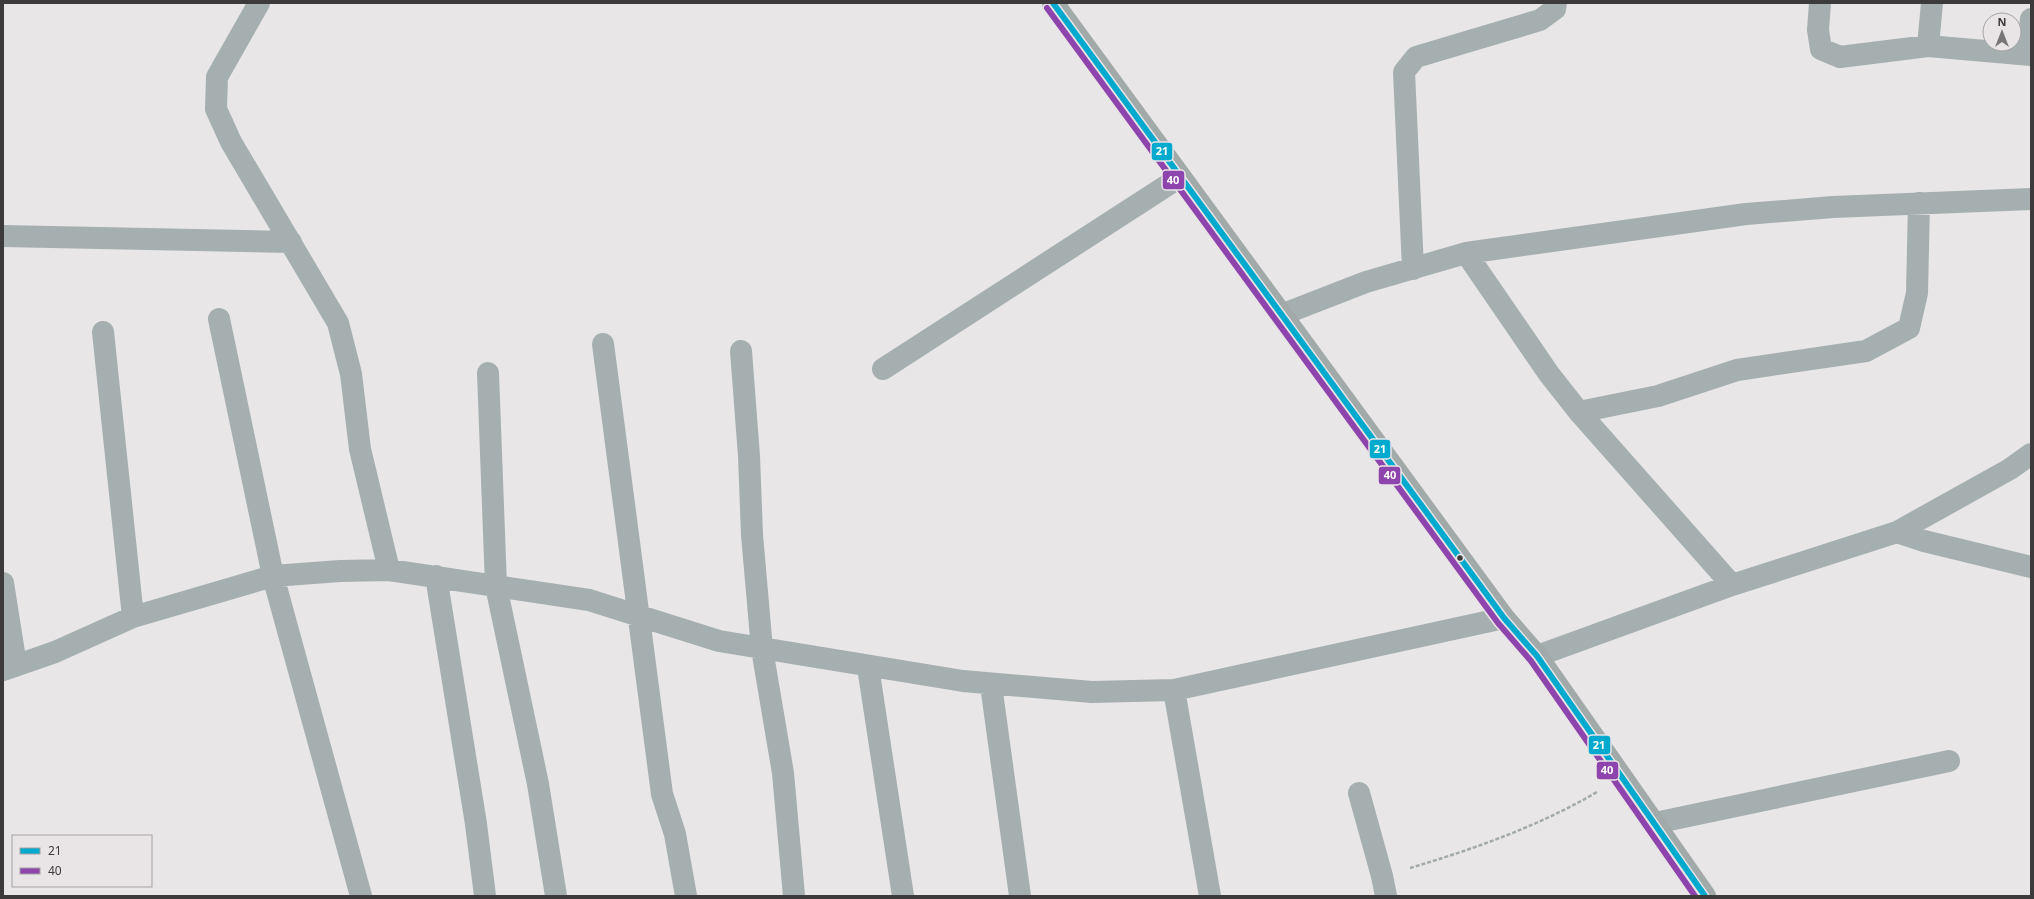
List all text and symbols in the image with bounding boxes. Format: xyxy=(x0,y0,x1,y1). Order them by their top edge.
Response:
north arrow xyxy=(1982,12,2022,52)
text: N xyxy=(1998,14,2006,29)
line badge: 21 xyxy=(1151,142,1173,161)
text: 21 xyxy=(1156,143,1168,158)
line badge: 40 xyxy=(1162,170,1185,190)
text: 40 xyxy=(1167,172,1179,187)
line badge: 21 xyxy=(1369,439,1391,459)
text: 21 xyxy=(1374,441,1386,456)
line badge: 40 xyxy=(1378,466,1401,485)
text: 40 xyxy=(1384,467,1396,482)
unlabelled marker xyxy=(1455,553,1465,563)
line badge: 21 xyxy=(1588,735,1611,755)
text: 21 xyxy=(1593,737,1605,752)
line badge: 40 xyxy=(1596,761,1619,780)
text: 40 xyxy=(1601,762,1613,777)
legend xyxy=(12,835,152,887)
text: 21 xyxy=(48,842,62,859)
text: 40 xyxy=(48,862,62,879)

